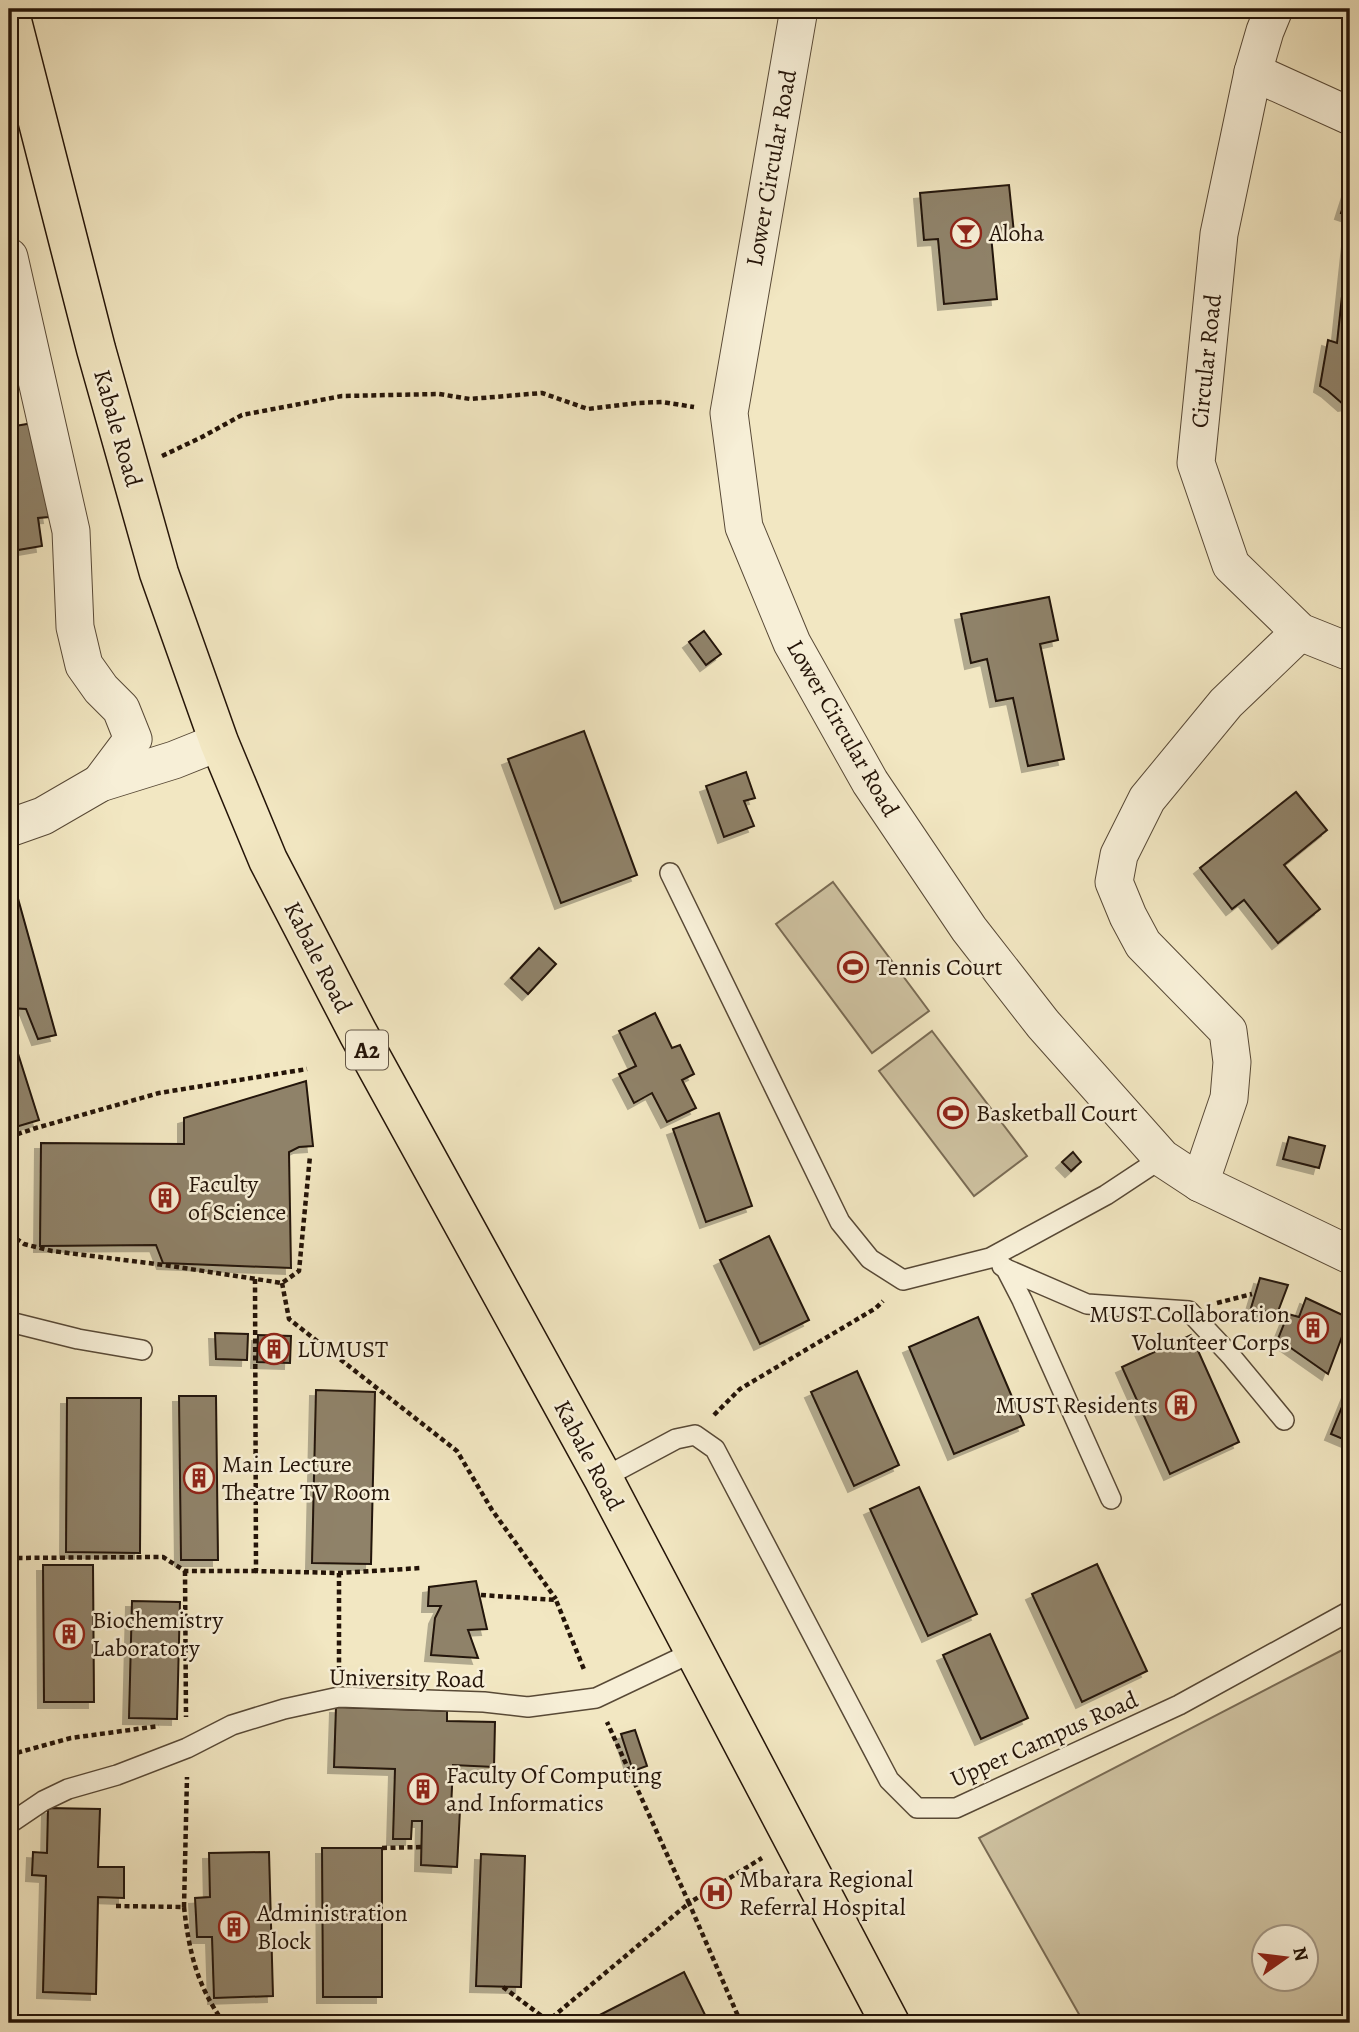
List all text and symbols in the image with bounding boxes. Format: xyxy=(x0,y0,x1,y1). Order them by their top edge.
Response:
street label: Lower Circular Road xyxy=(738,67,804,269)
bar icon: Aloha xyxy=(949,216,983,250)
place label: Aloha xyxy=(988,217,1045,249)
street label: Circular Road xyxy=(1183,292,1229,429)
street label: Kabale Road xyxy=(86,366,150,491)
street label: Lower Circular Road xyxy=(779,634,907,822)
street label: Kabale Road xyxy=(276,896,360,1018)
sports icon: Tennis Court xyxy=(836,950,870,984)
place label: Tennis Court xyxy=(876,951,1003,983)
road number: A2 xyxy=(346,1030,388,1070)
sports icon: Basketball Court xyxy=(936,1096,970,1130)
place label: Basketball Court xyxy=(976,1097,1138,1129)
place label: Faculty of Science xyxy=(188,1168,286,1228)
building icon: Faculty of Science xyxy=(148,1181,182,1215)
place label: MUST Collaboration Volunteer Corps xyxy=(1089,1298,1290,1358)
building icon: MUST Collaboration Volunteer Corps xyxy=(1296,1311,1330,1345)
building icon: LUMUST xyxy=(257,1332,291,1366)
place label: LUMUST xyxy=(297,1333,388,1365)
building icon: MUST Residents xyxy=(1164,1388,1198,1422)
place label: MUST Residents xyxy=(995,1389,1158,1421)
street label: Kabale Road xyxy=(547,1394,632,1516)
place label: Main Lecture Theatre TV Room xyxy=(222,1448,390,1508)
building icon: Main Lecture Theatre TV Room xyxy=(182,1461,216,1495)
place label: Biochemistry Laboratory xyxy=(92,1604,223,1664)
building icon: Biochemistry Laboratory xyxy=(52,1617,86,1651)
street label: University Road xyxy=(329,1661,485,1695)
street label: Upper Campus Road xyxy=(945,1683,1143,1795)
place label: Faculty Of Computing and Informatics xyxy=(446,1759,662,1819)
building icon: Faculty Of Computing and Informatics xyxy=(406,1772,440,1806)
place label: Mbarara Regional Referral Hospital xyxy=(739,1863,913,1923)
hospital icon: Mbarara Regional Referral Hospital xyxy=(699,1876,733,1910)
place label: Administration Block xyxy=(256,1897,408,1957)
building icon: Administration Block xyxy=(217,1910,251,1944)
north arrow xyxy=(1250,1924,1320,1994)
text: N xyxy=(1286,1944,1315,1964)

